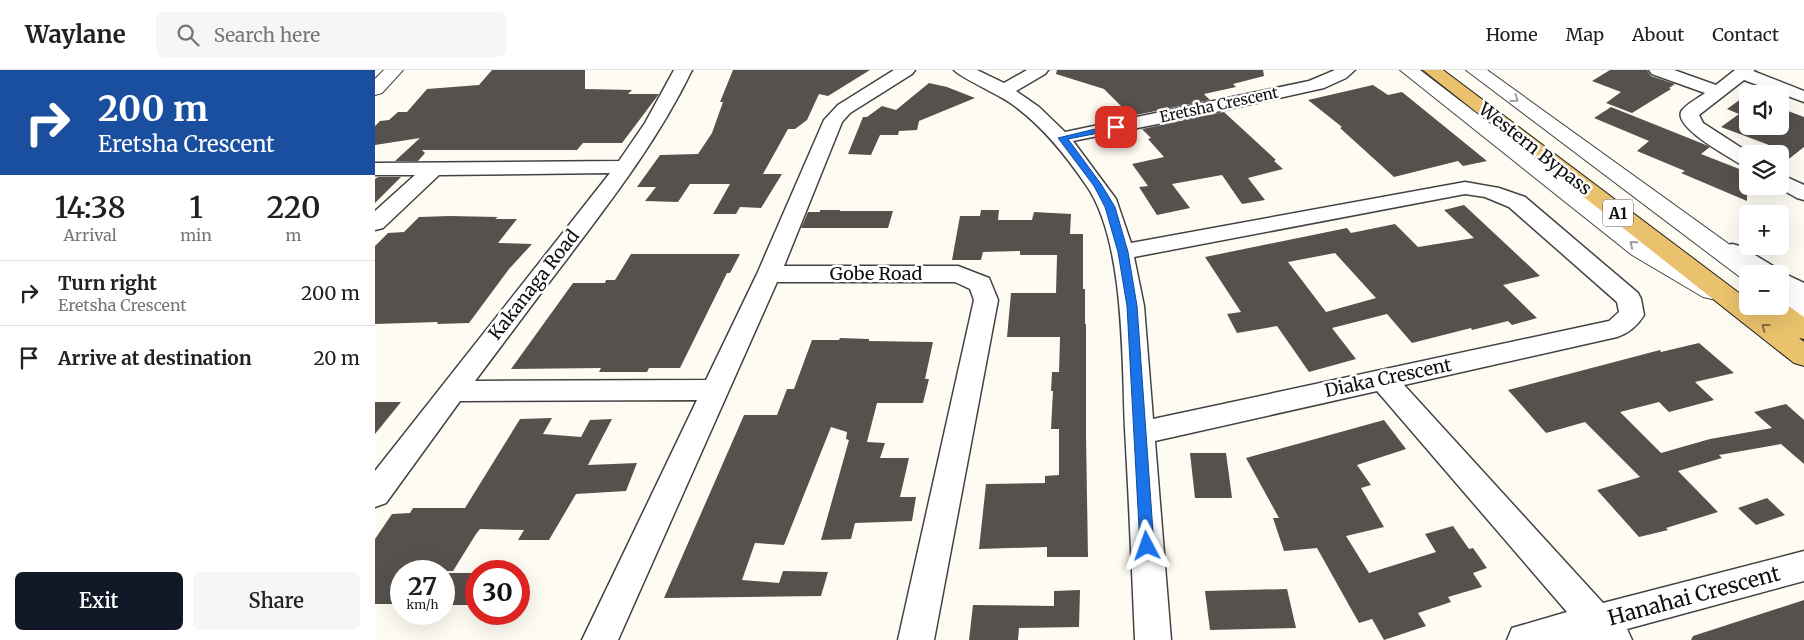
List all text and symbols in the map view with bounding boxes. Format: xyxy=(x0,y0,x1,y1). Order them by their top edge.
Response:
search box xyxy=(156,12,506,57)
text: Waylane xyxy=(25,19,126,50)
icon: search xyxy=(174,21,202,49)
text: Search here xyxy=(214,23,320,47)
text: Home xyxy=(1486,23,1538,46)
text: Map xyxy=(1566,23,1604,46)
text: About xyxy=(1632,23,1684,46)
text: Contact xyxy=(1712,23,1779,46)
street label: Eretsha Crescent xyxy=(1158,83,1280,126)
map controls xyxy=(1739,85,1789,315)
button: sound xyxy=(1739,85,1789,135)
text: 200 m xyxy=(98,87,208,131)
icon: right xyxy=(15,90,80,155)
one-way arrow xyxy=(1509,93,1519,102)
street label: Western Bypass xyxy=(1473,97,1597,200)
pin xyxy=(1095,106,1137,148)
icon: arrive xyxy=(1102,113,1130,141)
text: Eretsha Crescent xyxy=(98,130,275,158)
button: layers xyxy=(1739,145,1789,195)
text: 14:38 xyxy=(55,188,126,226)
text: 1 xyxy=(189,188,203,226)
text: 220 xyxy=(266,188,320,226)
road number: A1 xyxy=(1603,200,1633,226)
button: + xyxy=(1739,205,1789,255)
text: Arrival xyxy=(63,225,117,245)
text: min xyxy=(180,225,212,245)
text: m xyxy=(286,225,301,245)
street label: Kakanaga Road xyxy=(483,225,584,344)
one-way arrow xyxy=(1629,241,1638,250)
street label: Gobe Road xyxy=(830,262,922,285)
button: − xyxy=(1739,265,1789,315)
text: Turn right xyxy=(58,271,157,295)
icon: right xyxy=(15,279,43,307)
text: 200 m xyxy=(301,281,360,305)
text: Eretsha Crescent xyxy=(58,295,187,315)
one-way arrow xyxy=(1762,324,1771,332)
icon: arrive xyxy=(15,344,43,372)
text: Arrive at destination xyxy=(58,346,252,370)
text: 20 m xyxy=(313,346,360,370)
street label: Diaka Crescent xyxy=(1322,353,1453,402)
position arrow xyxy=(1120,519,1172,571)
speed limit sign: 30 xyxy=(465,560,530,625)
street label: Hanahai Crescent xyxy=(1605,560,1783,631)
text: 27 xyxy=(408,570,437,602)
button: Exit xyxy=(15,572,183,630)
button: Share xyxy=(193,572,360,630)
text: km/h xyxy=(407,597,438,612)

